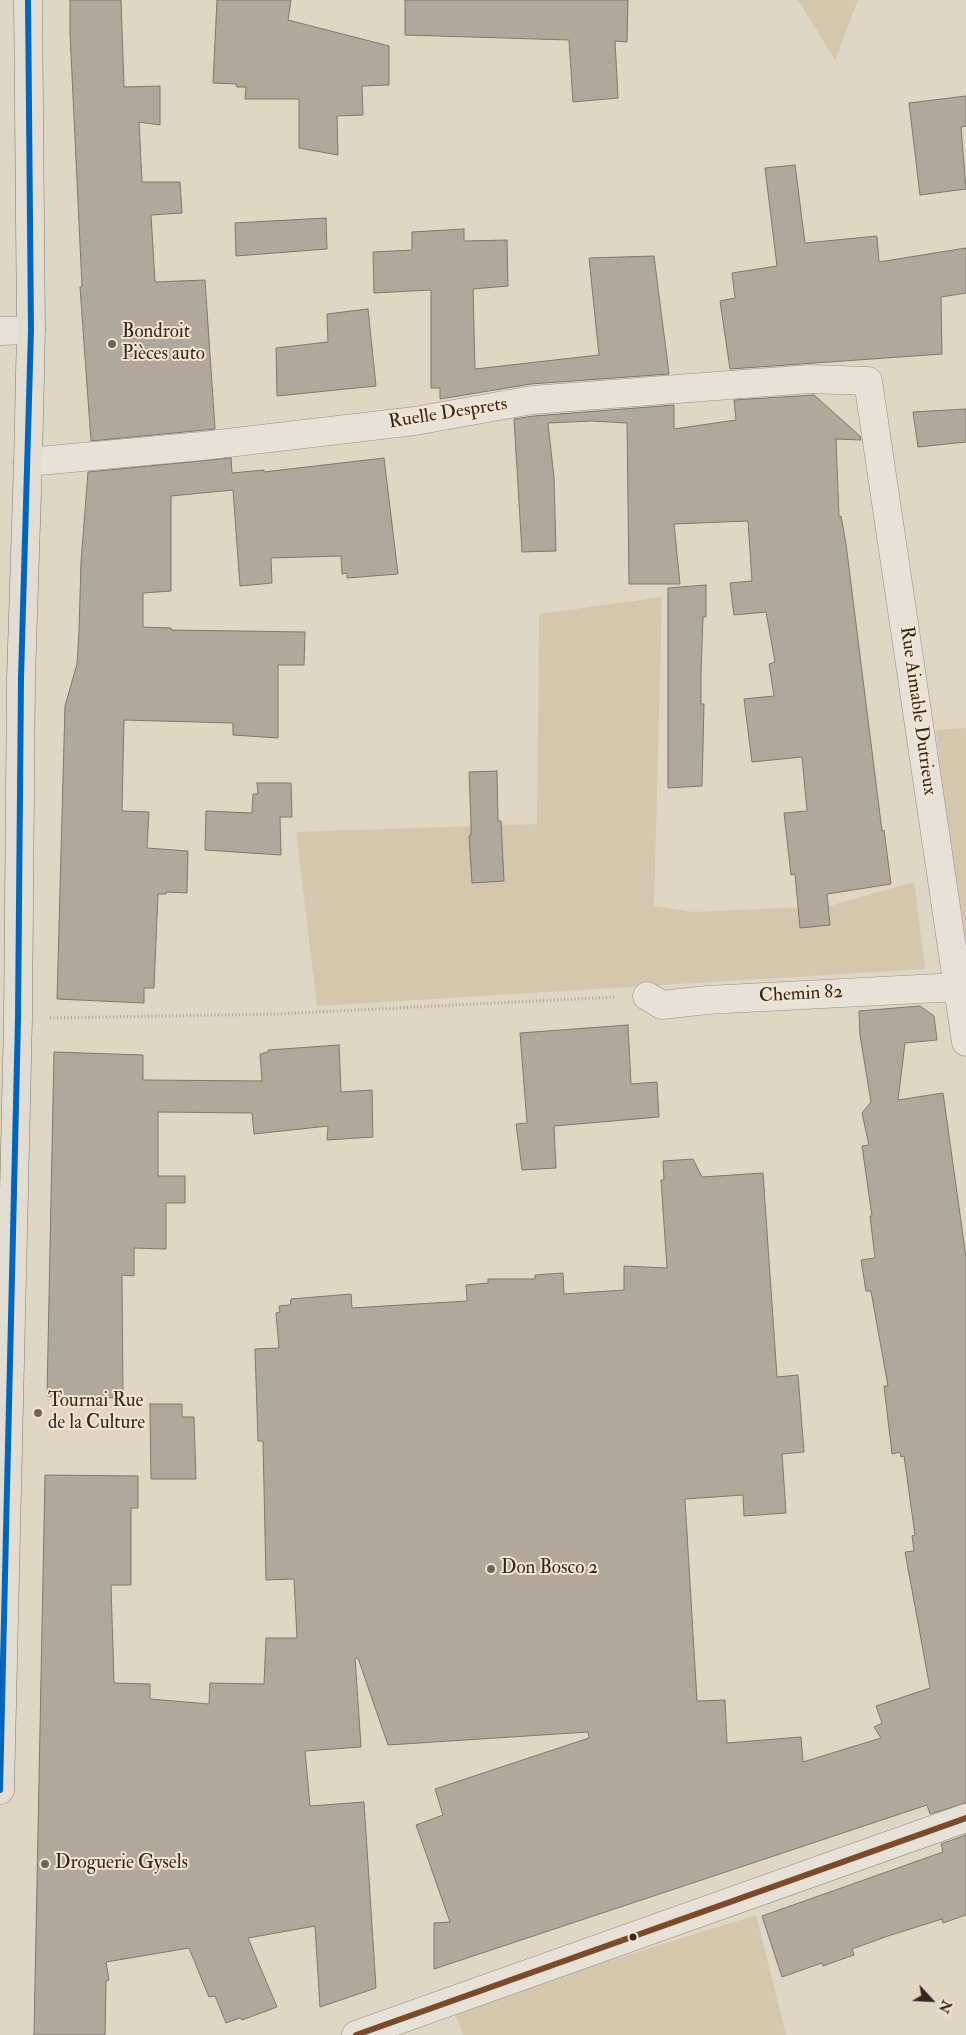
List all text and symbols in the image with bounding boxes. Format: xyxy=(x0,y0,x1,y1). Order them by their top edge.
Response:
place label: Bondroit Pièces auto xyxy=(122,322,205,366)
marker: Bondroit Pièces auto xyxy=(106,338,118,350)
street label: Ruelle Desprets xyxy=(387,393,509,435)
street label: Rue Aimable Dutrieux xyxy=(894,625,940,797)
street label: Chemin 82 xyxy=(758,981,844,1009)
place label: Tournai Rue de la Culture xyxy=(48,1391,145,1435)
marker: Tournai Rue de la Culture xyxy=(32,1407,44,1419)
place label: Don Bosco 2 xyxy=(501,1558,598,1580)
marker: Don Bosco 2 xyxy=(485,1563,497,1575)
place label: Droguerie Gysels xyxy=(55,1853,188,1875)
marker: Droguerie Gysels xyxy=(39,1858,51,1870)
unlabelled marker xyxy=(628,1932,638,1942)
north arrow xyxy=(906,1975,956,2025)
text: N xyxy=(935,1997,955,2016)

